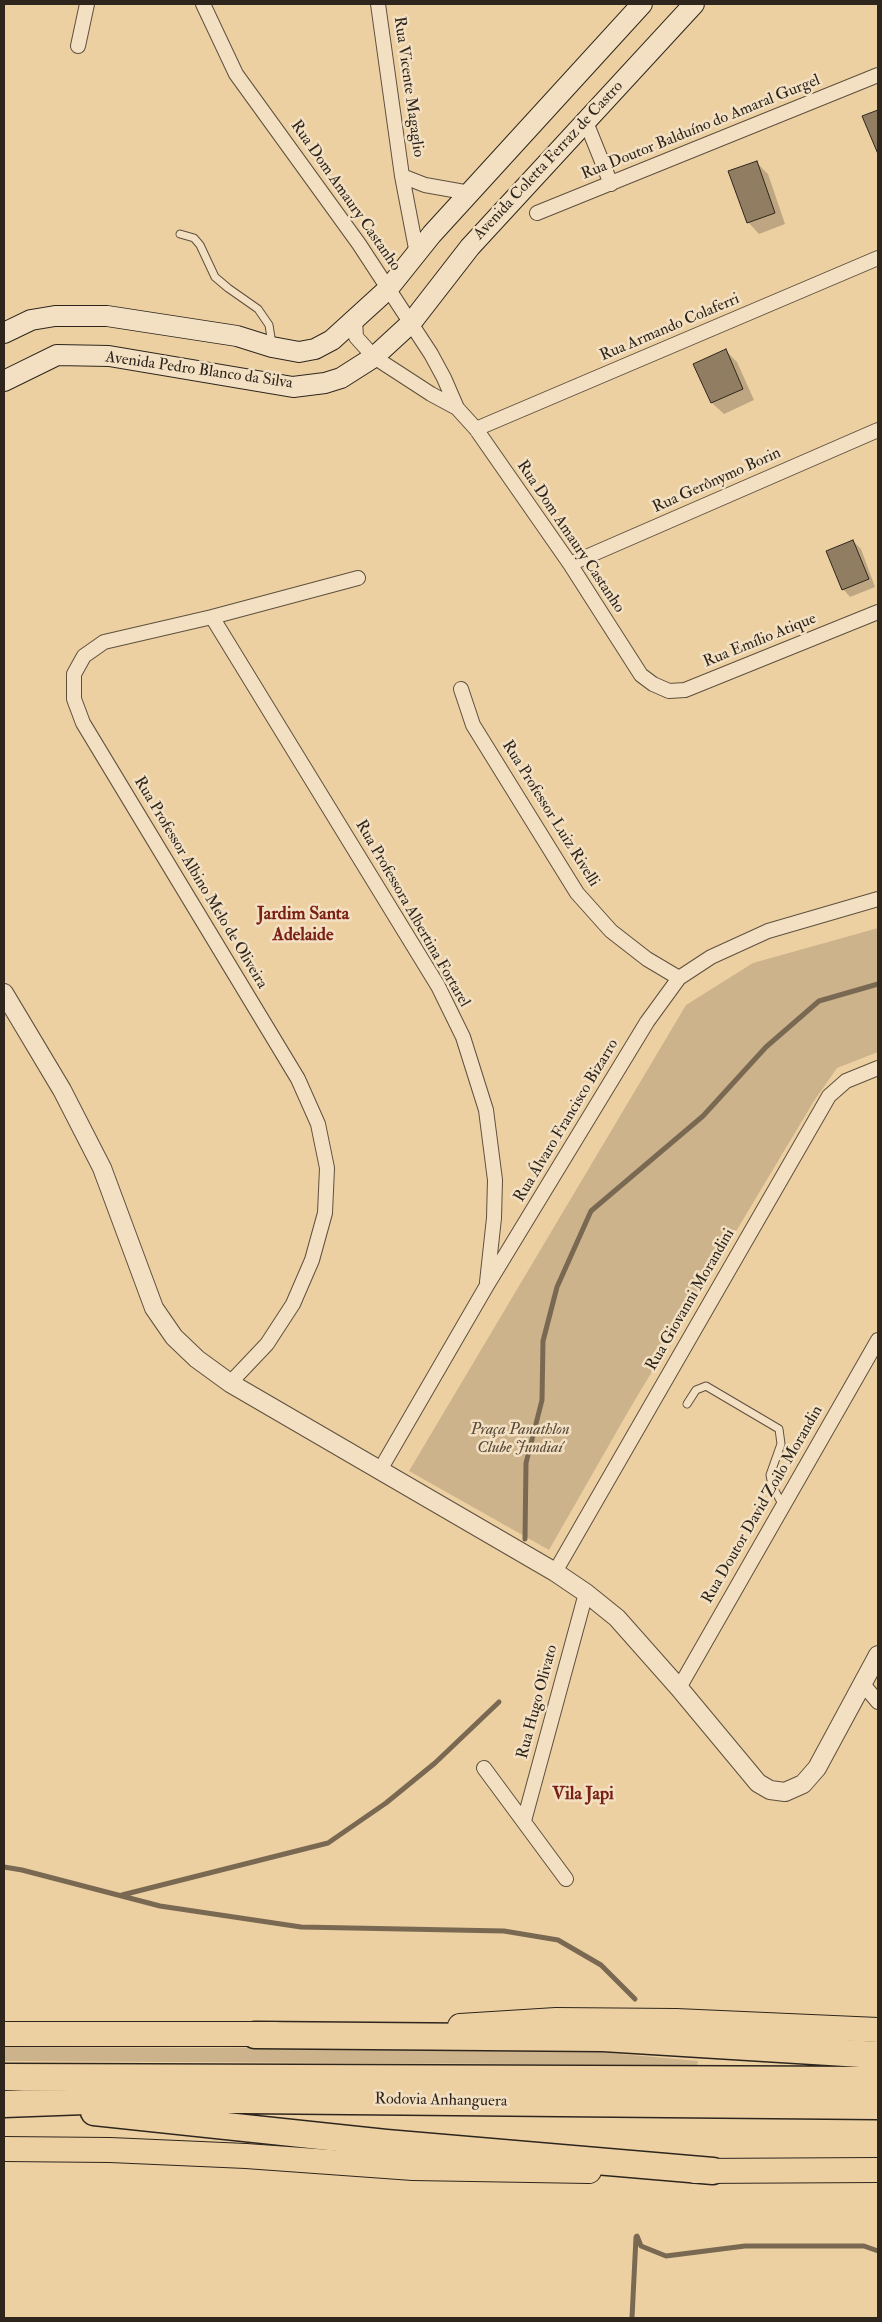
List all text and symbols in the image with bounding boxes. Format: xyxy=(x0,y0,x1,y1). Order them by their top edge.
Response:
street label: Rua Vicente Magaglio xyxy=(389,15,427,159)
street label: Rua Doutor Balduíno do Amaral Gurgel xyxy=(579,71,823,185)
street label: Avenida Coletta Ferraz de Castro xyxy=(470,78,628,244)
street label: Rua Dom Amaury Castanho xyxy=(286,117,404,275)
street label: Rua Armando Colaferri xyxy=(597,290,743,366)
street label: Avenida Pedro Blanco da Silva xyxy=(104,348,294,394)
street label: Rua Gerônymo Borin xyxy=(650,444,784,518)
street label: Rua Dom Amaury Castanho xyxy=(512,457,628,617)
street label: Rua Emílio Atique xyxy=(701,610,819,672)
street label: Rua Professor Luiz Rivelli xyxy=(497,737,603,891)
street label: Rua Professor Albino Melo de Oliveira xyxy=(129,773,271,993)
street label: Rua Professora Albertina Fortarel xyxy=(350,817,474,1011)
district label: Jardim Santa Adelaide xyxy=(257,904,349,946)
street label: Rua Álvaro Francisco Bizarro xyxy=(511,1036,623,1206)
street label: Rua Giovanni Morandini xyxy=(643,1226,739,1374)
street label: Rua Doutor David Zoilo Morandin xyxy=(698,1403,828,1607)
park label: Praça Panathlon Clube Jundiaí xyxy=(470,1421,570,1459)
street label: Rua Hugo Olivato xyxy=(514,1643,562,1761)
district label: Vila Japi xyxy=(552,1784,614,1806)
street label: Rodovia Anhanguera xyxy=(374,2090,508,2112)

